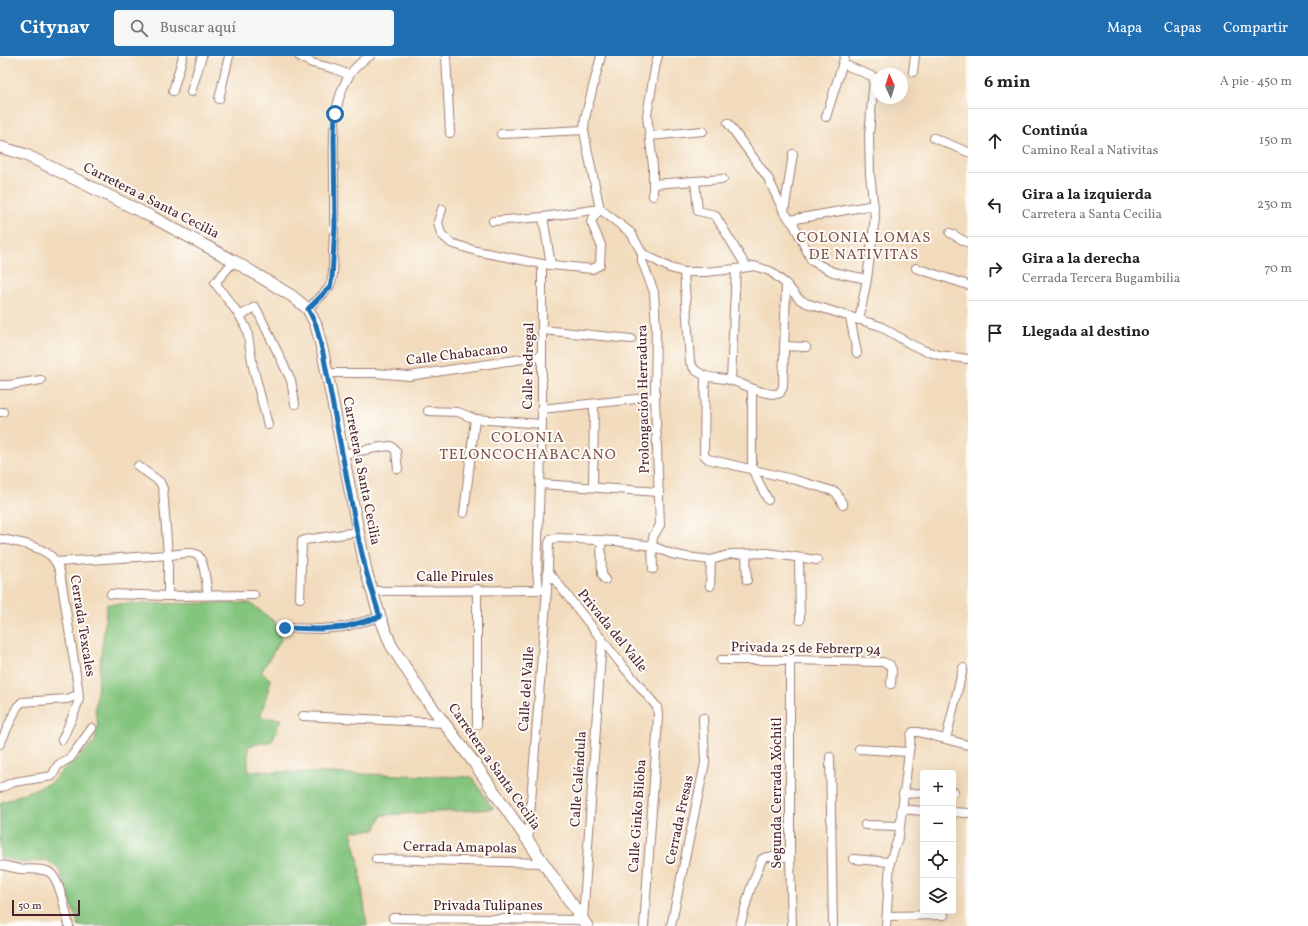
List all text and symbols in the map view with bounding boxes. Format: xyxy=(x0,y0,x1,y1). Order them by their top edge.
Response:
search box xyxy=(114,10,394,46)
text: Citynav xyxy=(20,15,90,41)
icon: search xyxy=(128,17,150,39)
text: Buscar aquí xyxy=(160,18,236,39)
text: Mapa xyxy=(1107,19,1142,38)
text: Capas xyxy=(1164,19,1201,38)
text: Compartir xyxy=(1223,19,1288,38)
north arrow xyxy=(872,68,908,104)
text: 6 min xyxy=(984,71,1030,94)
text: A pie · 450 m xyxy=(1220,73,1292,91)
route start xyxy=(326,105,344,123)
text: Continúa xyxy=(1022,121,1088,142)
icon: ahead xyxy=(984,130,1006,152)
text: 150 m xyxy=(1259,132,1292,150)
text: Camino Real a Nativitas xyxy=(1022,142,1158,160)
street label: Carretera a Santa Cecilia xyxy=(80,158,222,244)
text: Gira a la izquierda xyxy=(1022,185,1152,206)
icon: left xyxy=(984,194,1006,216)
text: 230 m xyxy=(1257,196,1292,214)
text: Carretera a Santa Cecilia xyxy=(1022,206,1162,224)
district label: COLONIA LOMAS DE NATIVITAS xyxy=(797,228,932,266)
text: Gira a la derecha xyxy=(1022,249,1140,270)
icon: right xyxy=(984,258,1006,280)
text: 70 m xyxy=(1264,260,1292,278)
text: Cerrada Tercera Bugambilia xyxy=(1022,270,1180,288)
street label: Calle Pedregal xyxy=(519,322,539,410)
icon: arrive xyxy=(984,322,1006,344)
text: Llegada al destino xyxy=(1022,322,1150,343)
street label: Prolongación Herradura xyxy=(633,324,655,474)
street label: Calle Chabacano xyxy=(405,339,509,371)
street label: Carretera a Santa Cecilia xyxy=(337,395,385,547)
district label: COLONIA TELONCOCHABACANO xyxy=(439,428,617,466)
street label: Calle Pirules xyxy=(417,568,493,587)
street label: Cerrada Texcales xyxy=(65,574,99,678)
street label: Privada del Valle xyxy=(573,586,652,677)
route end xyxy=(276,619,294,637)
street label: Privada 25 de Febrerp 94 xyxy=(731,638,881,660)
street label: Calle del Valle xyxy=(515,645,539,732)
street label: Carretera a Santa Cecilia xyxy=(443,700,545,834)
street label: Segunda Cerrada Xóchitl xyxy=(768,717,787,869)
street label: Calle Caléndula xyxy=(566,730,592,828)
street label: Calle Ginko Biloba xyxy=(625,759,651,873)
map controls xyxy=(920,770,956,914)
button: + xyxy=(920,770,956,806)
street label: Cerrada Fresas xyxy=(661,773,699,867)
button: − xyxy=(920,806,956,842)
street label: Cerrada Amapolas xyxy=(403,838,517,858)
button: locate xyxy=(920,842,956,878)
button: layers xyxy=(920,878,956,914)
street label: Privada Tulipanes xyxy=(433,897,543,916)
scale bar xyxy=(12,898,80,917)
text: 50 m xyxy=(18,899,42,914)

